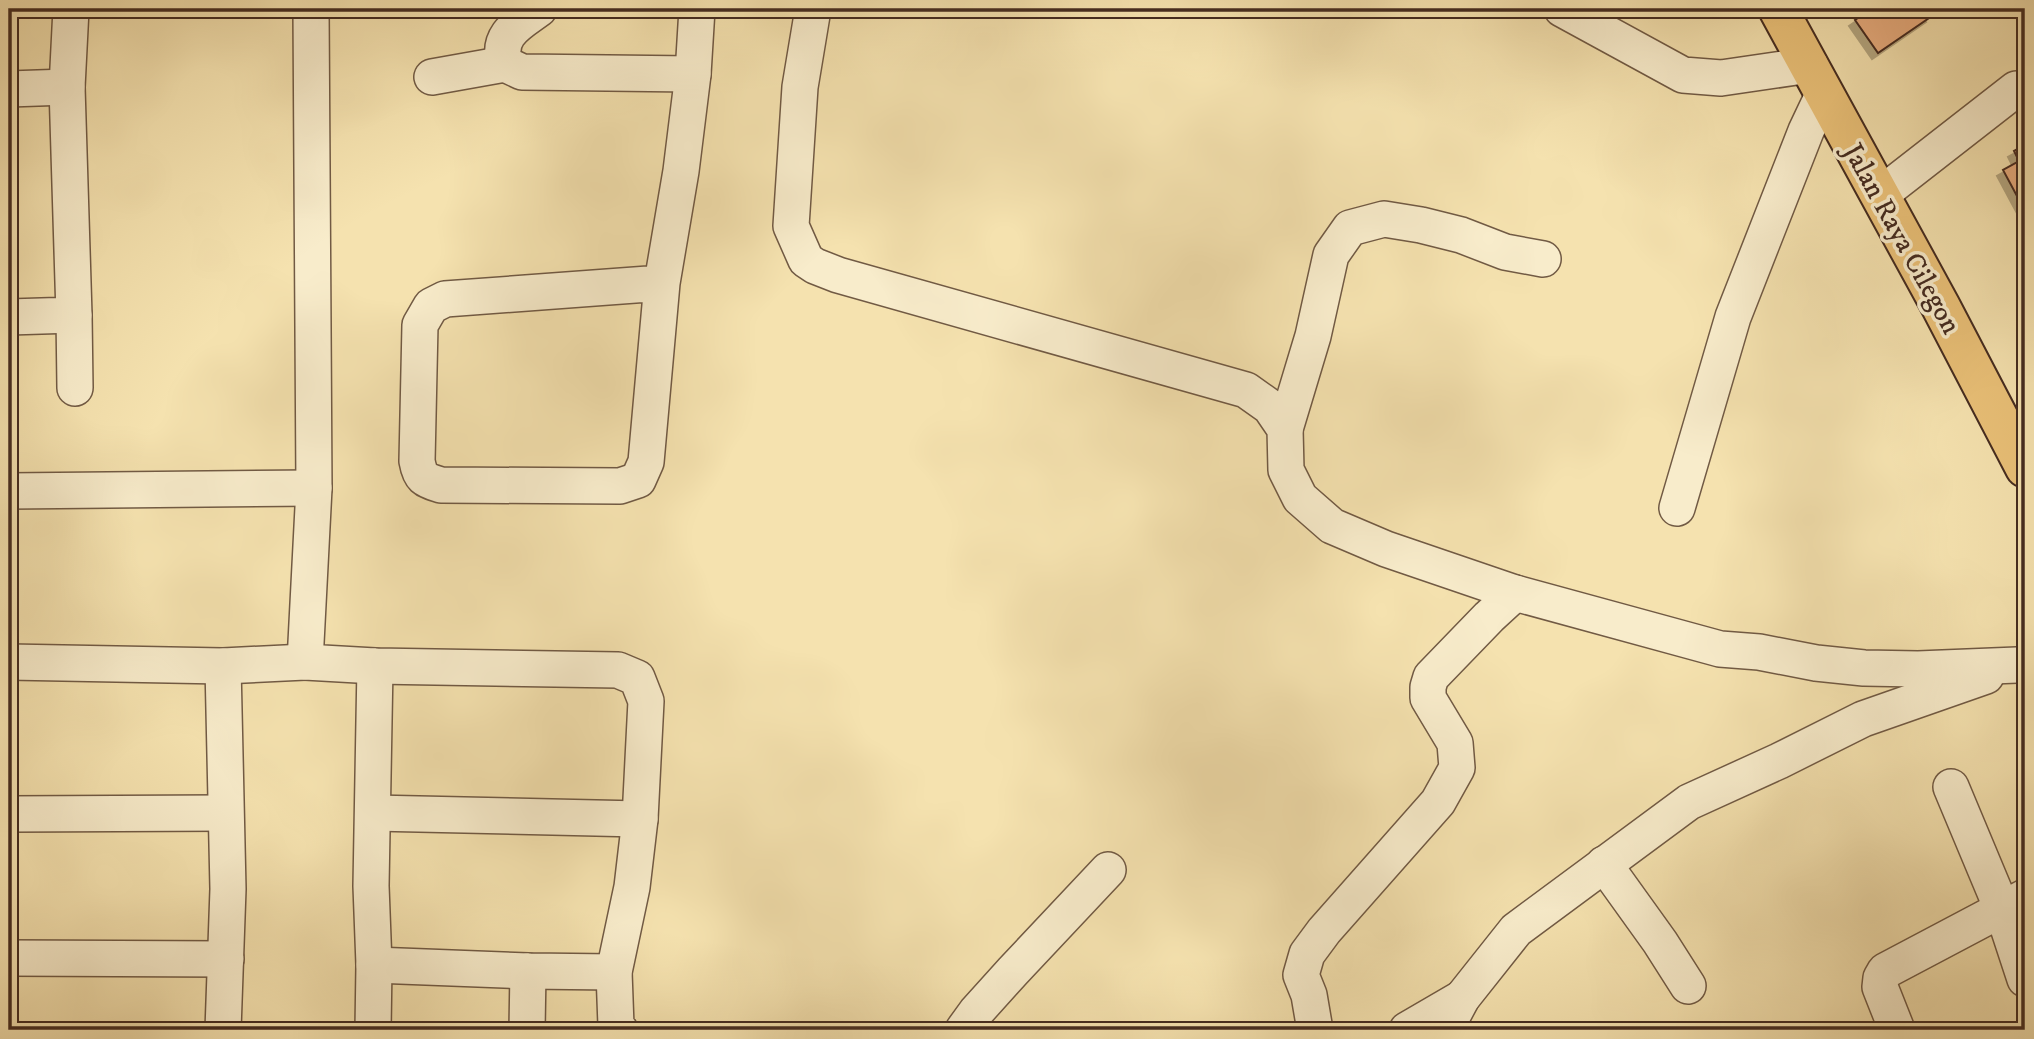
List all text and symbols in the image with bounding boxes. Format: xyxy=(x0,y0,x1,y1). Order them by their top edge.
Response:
street label: Jalan Raya Cilegon xyxy=(1833,135,1969,340)

